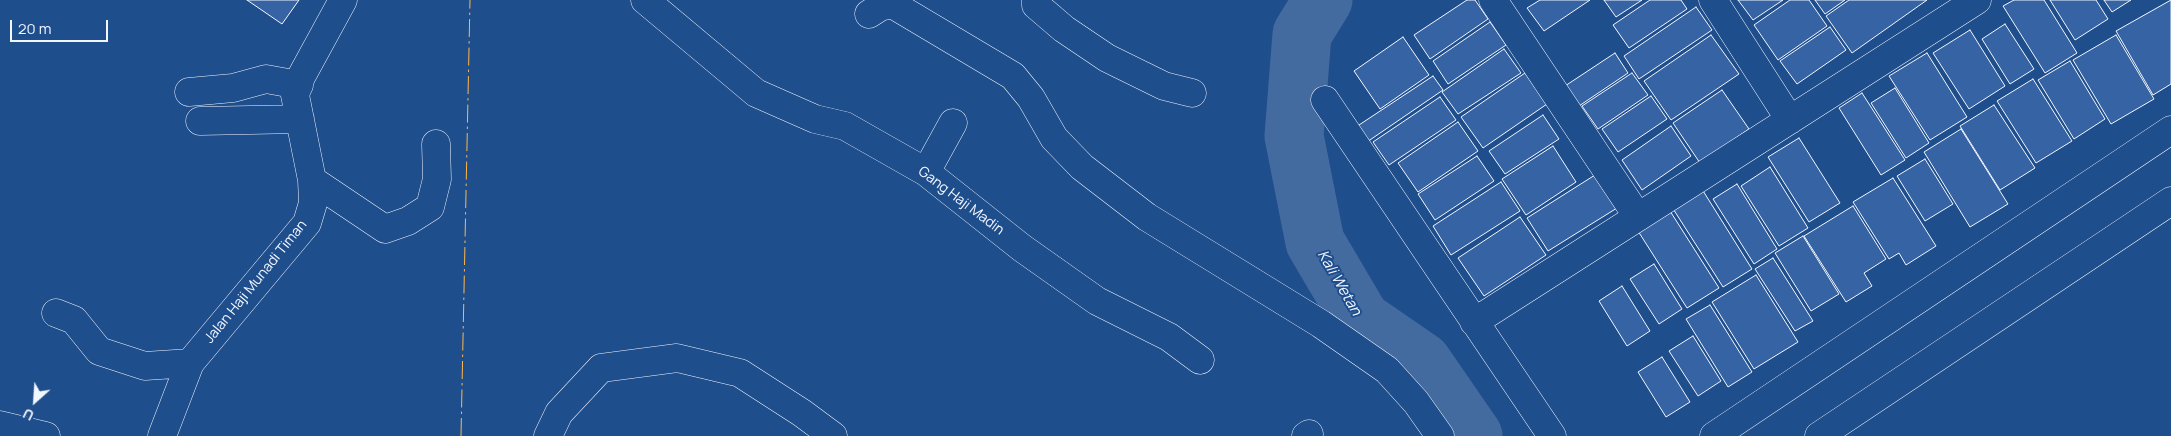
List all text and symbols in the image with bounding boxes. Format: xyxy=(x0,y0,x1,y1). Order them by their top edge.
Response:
scale bar xyxy=(12,10,110,42)
text: 20 m xyxy=(18,18,51,39)
street label: Gang Haji Madin xyxy=(915,163,1007,239)
street label: Jalan Haji Munadi Timan xyxy=(201,217,311,347)
water label: Kali Wetan xyxy=(1313,247,1365,319)
north arrow xyxy=(10,376,60,426)
text: U xyxy=(20,404,37,426)

